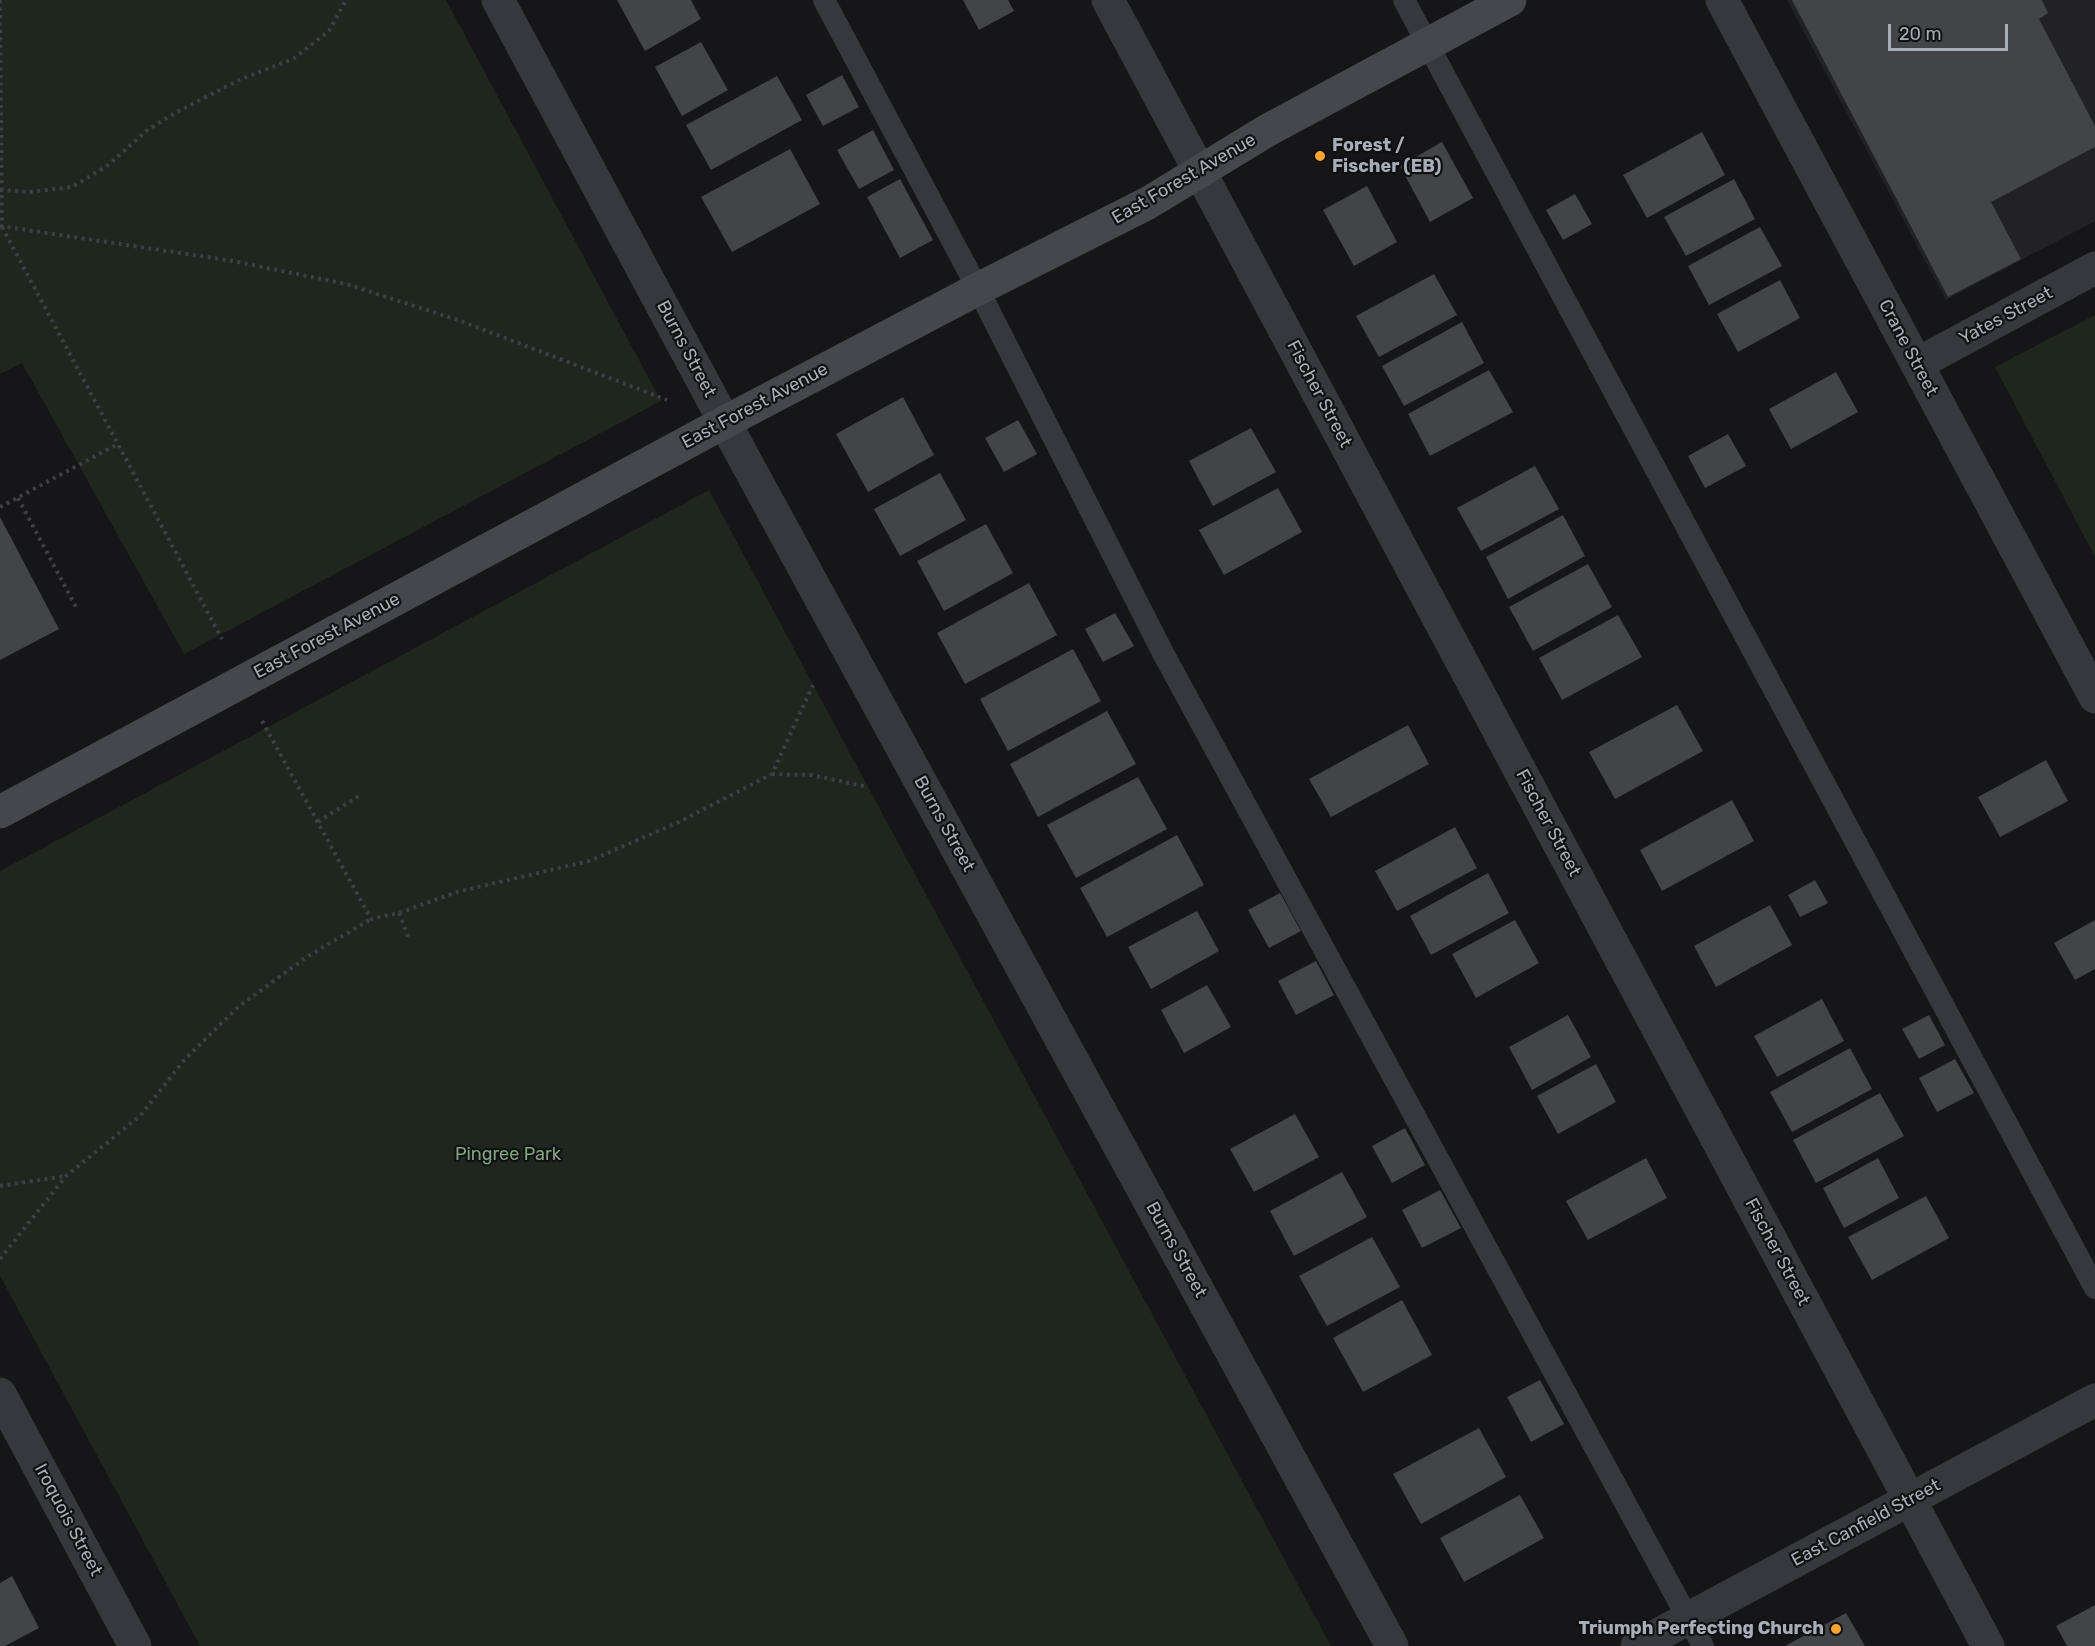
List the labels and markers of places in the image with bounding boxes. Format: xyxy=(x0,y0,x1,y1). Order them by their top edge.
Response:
place label: Forest / Fischer (EB) xyxy=(1332,135,1441,178)
marker: Forest / Fischer (EB) xyxy=(1313,149,1327,163)
place label: Triumph Perfecting Church xyxy=(1579,1618,1824,1640)
marker: Triumph Perfecting Church xyxy=(1829,1622,1843,1636)

